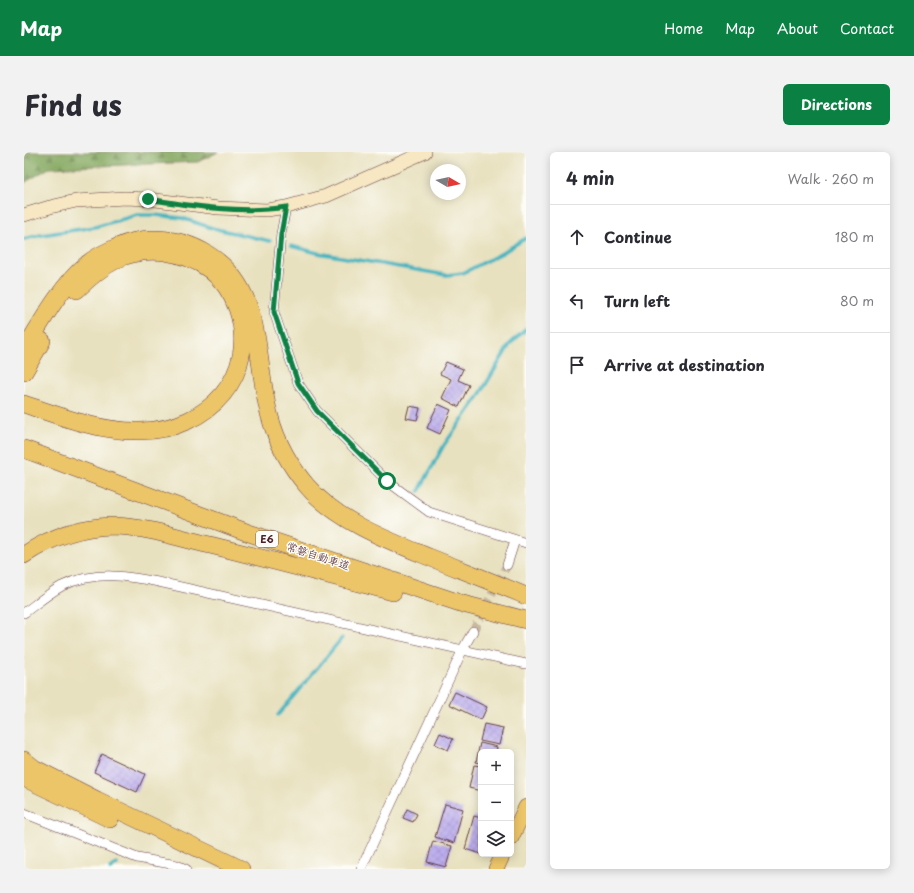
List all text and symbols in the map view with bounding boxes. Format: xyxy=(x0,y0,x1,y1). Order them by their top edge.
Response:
text: Map xyxy=(20,14,62,42)
text: Home xyxy=(664,18,703,39)
text: Map xyxy=(725,18,755,39)
text: About xyxy=(777,18,818,39)
text: Contact xyxy=(840,18,894,39)
text: Find us xyxy=(24,83,122,126)
button: Directions xyxy=(783,84,890,125)
north arrow xyxy=(430,164,466,200)
text: 4 min xyxy=(566,165,614,191)
text: Walk · 260 m xyxy=(788,169,874,188)
route end xyxy=(139,190,157,208)
text: Continue xyxy=(604,225,672,248)
icon: ahead xyxy=(566,226,588,248)
text: 180 m xyxy=(835,227,874,246)
text: Turn left xyxy=(604,289,670,312)
icon: left xyxy=(566,290,588,312)
text: 80 m xyxy=(840,291,874,310)
text: Arrive at destination xyxy=(604,353,765,376)
icon: arrive xyxy=(566,354,588,376)
route start xyxy=(378,472,396,490)
road number: E6 xyxy=(256,531,278,547)
street label: 常磐自動車道 xyxy=(284,537,352,574)
map controls xyxy=(478,749,514,857)
button: + xyxy=(478,749,514,785)
button: − xyxy=(478,785,514,821)
button: layers xyxy=(478,821,514,857)

